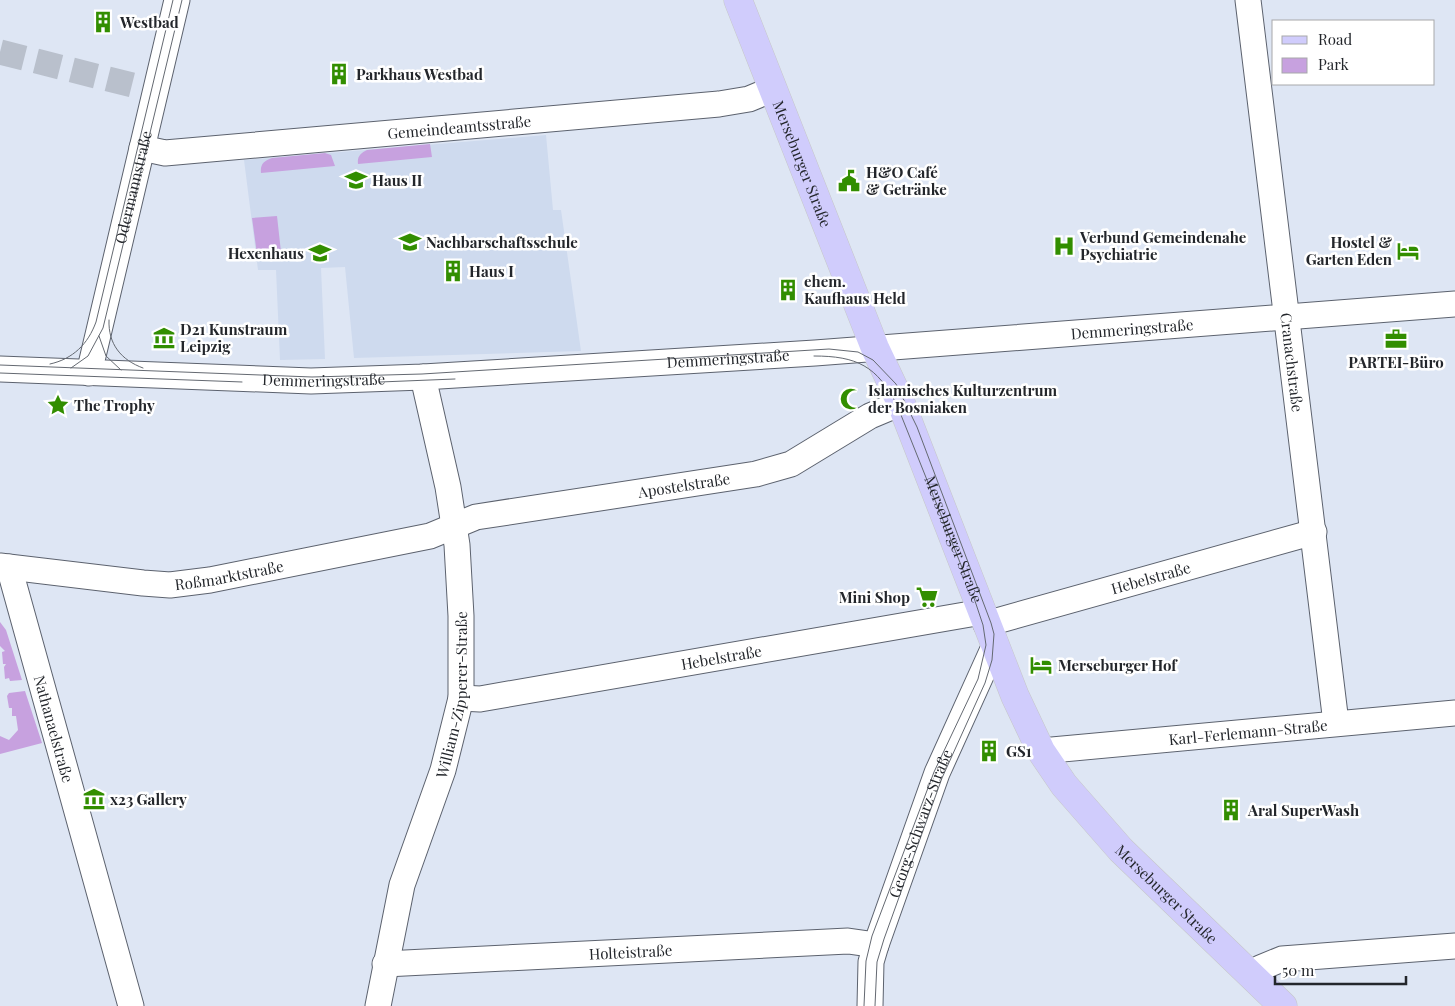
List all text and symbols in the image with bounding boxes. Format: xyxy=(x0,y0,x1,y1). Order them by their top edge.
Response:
building icon: Westbad xyxy=(90,9,116,35)
place label: Westbad xyxy=(119,12,179,32)
legend xyxy=(1272,20,1435,85)
text: Road xyxy=(1318,29,1352,49)
text: Park xyxy=(1318,54,1350,74)
building icon: Parkhaus Westbad xyxy=(326,61,352,87)
place label: Parkhaus Westbad xyxy=(356,64,483,84)
street label: Merseburger Straße xyxy=(768,97,836,230)
street label: Gemeindeamtsstraße xyxy=(387,111,532,143)
street label: Odermannstraße xyxy=(110,129,156,246)
place label: H&O Café & Getränke xyxy=(866,162,947,199)
school or university icon: Haus II xyxy=(343,167,369,193)
public building icon: H&O Café & Getränke xyxy=(836,168,862,194)
place label: Haus II xyxy=(372,170,423,190)
place label: Verbund Gemeindenahe Psychiatrie xyxy=(1079,227,1247,264)
school or university icon: Nachbarschaftsschule xyxy=(397,229,423,255)
place label: Nachbarschaftsschule xyxy=(426,232,578,252)
place label: Hostel & Garten Eden xyxy=(1306,232,1393,269)
hospital icon: Verbund Gemeindenahe Psychiatrie xyxy=(1051,233,1077,259)
hotel icon: Hostel & Garten Eden xyxy=(1395,238,1421,264)
school or university icon: Hexenhaus xyxy=(307,240,333,266)
place label: Hexenhaus xyxy=(228,243,304,263)
building icon: Haus I xyxy=(440,258,466,284)
place label: Haus I xyxy=(469,261,514,281)
place label: ehem. Kaufhaus Held xyxy=(804,271,906,308)
building icon: ehem. Kaufhaus Held xyxy=(775,277,801,303)
street label: Cranachstraße xyxy=(1276,312,1308,413)
street label: Demmeringstraße xyxy=(1070,314,1194,343)
place label: D21 Kunstraum Leipzig xyxy=(180,319,288,356)
museum icon: D21 Kunstraum Leipzig xyxy=(151,325,177,351)
office icon: PARTEI-Büro xyxy=(1383,326,1409,352)
street label: Demmeringstraße xyxy=(666,345,790,372)
place label: PARTEI-Büro xyxy=(1348,352,1444,372)
street label: Demmeringstraße xyxy=(262,368,386,391)
place label: Islamisches Kulturzentrum der Bosniaken xyxy=(868,380,1058,417)
mosque icon: Islamisches Kulturzentrum der Bosniaken xyxy=(838,386,864,412)
place icon: The Trophy xyxy=(45,392,71,418)
place label: The Trophy xyxy=(74,395,155,415)
street label: Apostelstraße xyxy=(636,468,731,502)
street label: Merseburger Straße xyxy=(920,473,988,606)
street label: Roßmarktstraße xyxy=(174,556,285,594)
street label: Hebelstraße xyxy=(1109,557,1193,598)
supermarket icon: Mini Shop xyxy=(914,584,940,610)
place label: Mini Shop xyxy=(839,587,910,607)
street label: William-Zipperer-Straße xyxy=(431,611,471,782)
street label: Hebelstraße xyxy=(679,640,763,674)
hotel icon: Merseburger Hof xyxy=(1028,652,1054,678)
place label: Merseburger Hof xyxy=(1058,655,1178,675)
street label: Nathanaelstraße xyxy=(30,673,78,785)
street label: Karl-Ferlemann-Straße xyxy=(1168,715,1328,749)
building icon: GS1 xyxy=(976,738,1002,764)
place label: GS1 xyxy=(1006,741,1032,761)
street label: Georg-Schwarz-Straße xyxy=(884,746,956,900)
museum icon: x23 Gallery xyxy=(81,786,107,812)
place label: x23 Gallery xyxy=(110,789,187,809)
building icon: Aral SuperWash xyxy=(1218,797,1244,823)
place label: Aral SuperWash xyxy=(1247,800,1359,820)
street label: Merseburger Straße xyxy=(1111,840,1222,948)
street label: Holteistraße xyxy=(589,940,673,964)
scale bar xyxy=(1275,954,1406,986)
text: 50 m xyxy=(1282,960,1315,980)

